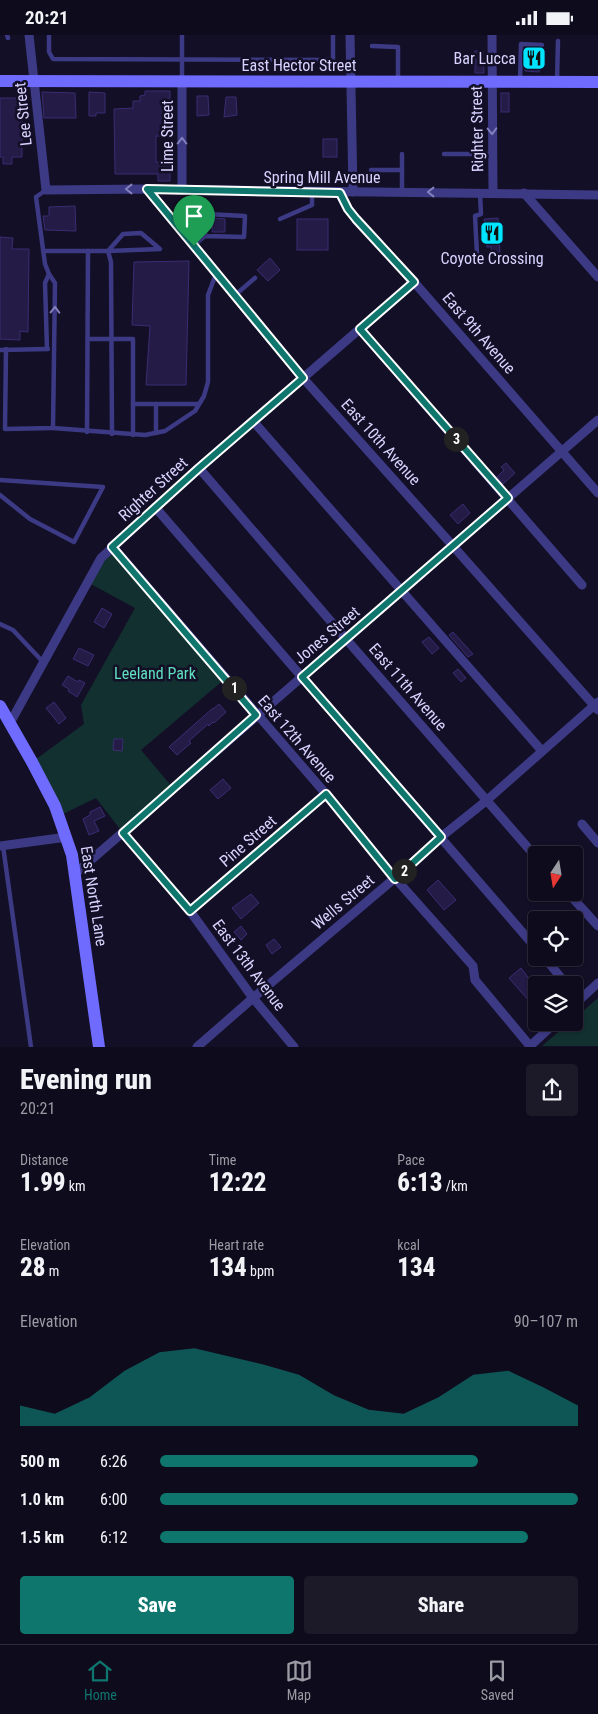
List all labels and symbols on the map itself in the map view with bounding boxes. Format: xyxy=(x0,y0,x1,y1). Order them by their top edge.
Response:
restaurant icon: Bar Lucca xyxy=(521,45,547,71)
place label: Bar Lucca xyxy=(454,49,516,68)
street label: East Hector Street xyxy=(242,56,357,75)
street label: Lee Street xyxy=(10,81,36,147)
street label: Righter Street xyxy=(467,86,487,172)
street label: Lime Street xyxy=(158,100,177,172)
one-way arrow xyxy=(487,127,497,135)
one-way arrow xyxy=(177,137,187,145)
street label: Spring Mill Avenue xyxy=(264,168,380,187)
one-way arrow xyxy=(125,184,132,194)
one-way arrow xyxy=(427,187,434,197)
pin xyxy=(173,195,215,246)
restaurant icon: Coyote Crossing xyxy=(479,220,505,246)
place label: Coyote Crossing xyxy=(440,249,544,268)
street label: East 9th Avenue xyxy=(439,288,519,378)
one-way arrow xyxy=(50,306,60,314)
street label: East 10th Avenue xyxy=(337,395,425,489)
pin: 3 xyxy=(444,427,468,451)
street label: Righter Street xyxy=(115,453,192,525)
street label: Jones Street xyxy=(290,602,364,668)
street label: East 11th Avenue xyxy=(365,640,451,734)
park label: Leeland Park xyxy=(114,664,197,683)
pin: 1 xyxy=(222,675,246,701)
street label: East 12th Avenue xyxy=(254,692,340,786)
street label: Pine Street xyxy=(216,811,280,871)
street label: East North Lane xyxy=(77,845,111,947)
north arrow xyxy=(528,846,582,901)
pin: 2 xyxy=(392,859,416,883)
street label: Wells Street xyxy=(308,870,378,933)
street label: East 13th Avenue xyxy=(209,916,289,1014)

